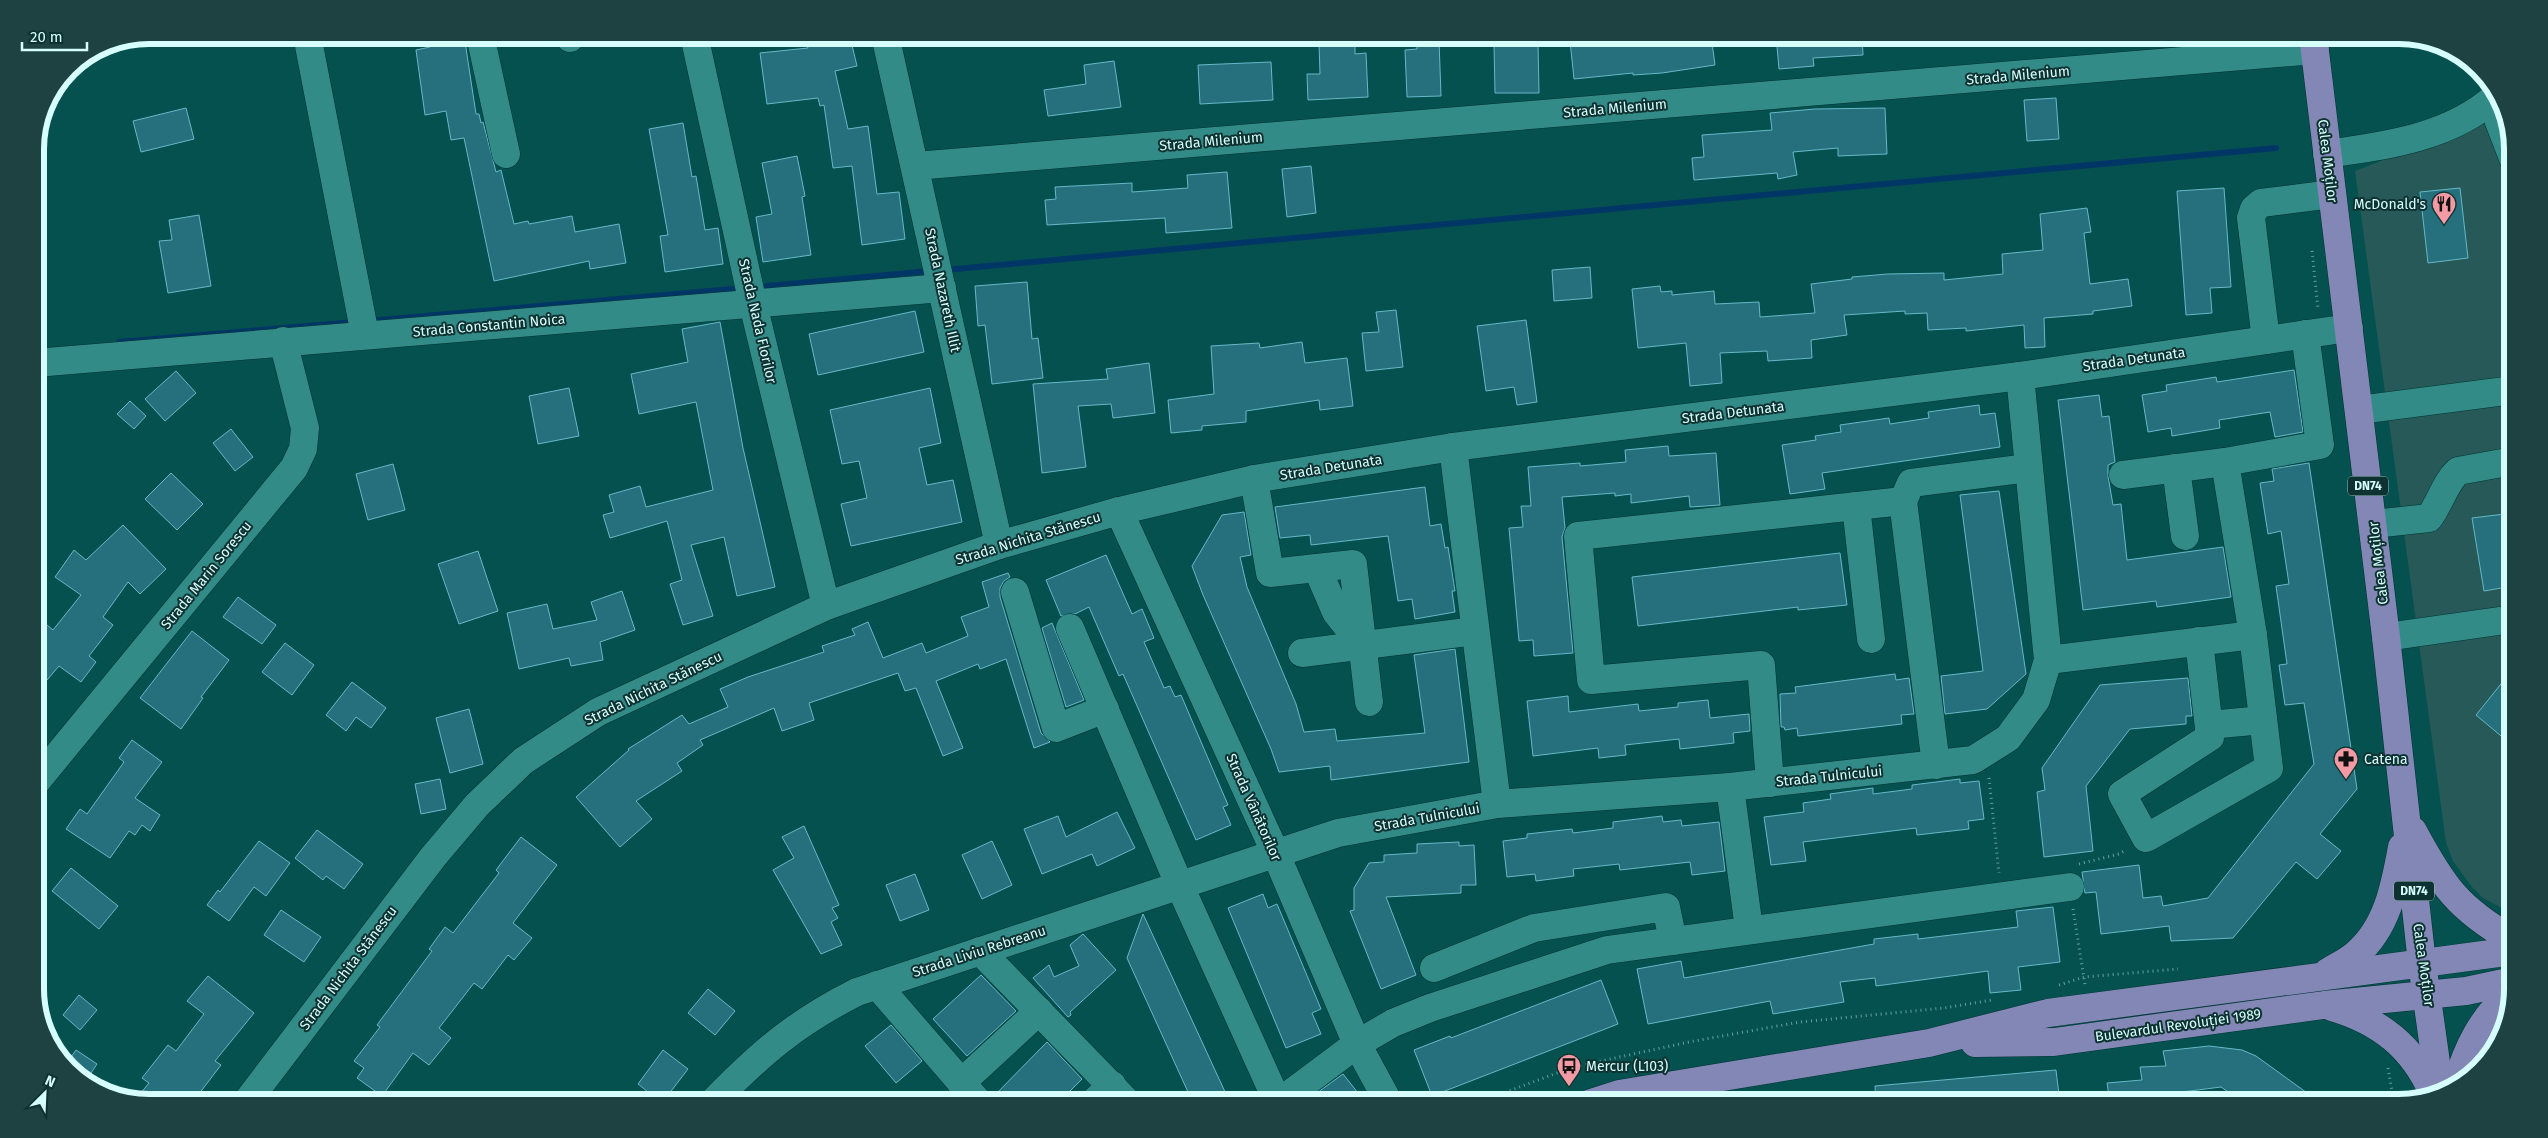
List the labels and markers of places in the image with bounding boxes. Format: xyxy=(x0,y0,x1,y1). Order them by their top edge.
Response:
restaurant icon: McDonald's xyxy=(2431,191,2457,225)
place label: McDonald's xyxy=(2354,196,2426,213)
pharmacy icon: Catena xyxy=(2333,746,2359,780)
place label: Catena xyxy=(2364,751,2408,768)
bus stop icon: Mercur (L103) xyxy=(1556,1053,1582,1087)
place label: Mercur (L103) xyxy=(1586,1058,1668,1075)

